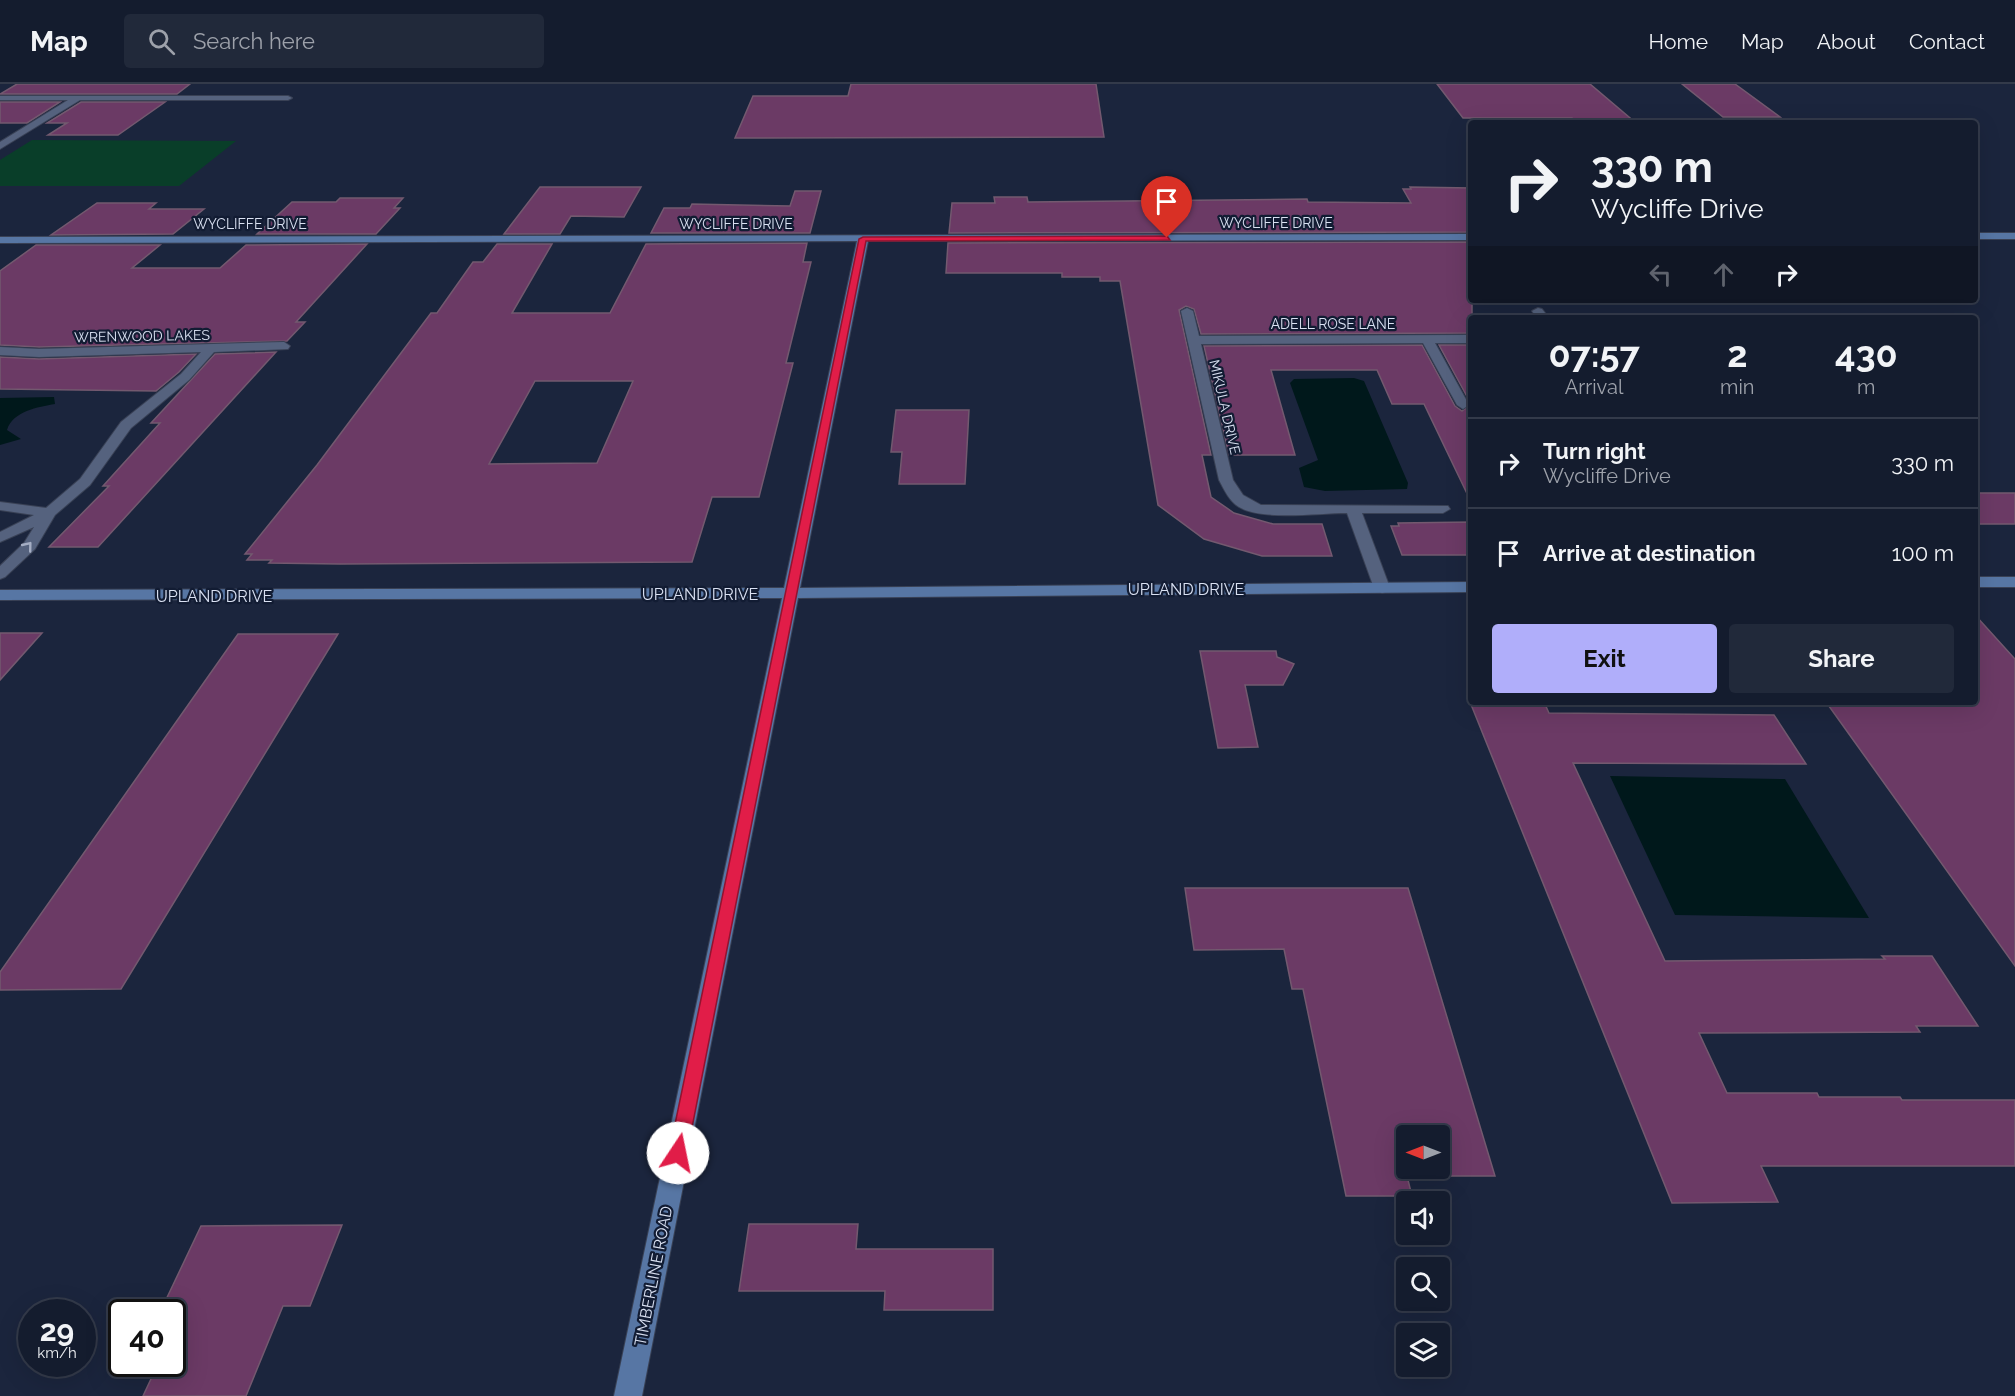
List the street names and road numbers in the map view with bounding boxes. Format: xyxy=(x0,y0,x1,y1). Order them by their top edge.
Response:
street label: WYCLIFFE DRIVE xyxy=(1219,215,1333,231)
street label: WYCLIFFE DRIVE xyxy=(193,216,307,232)
street label: WYCLIFFE DRIVE xyxy=(679,216,793,232)
street label: ADELL ROSE LANE xyxy=(1271,316,1395,332)
street label: WRENWOOD LAKES xyxy=(74,327,210,345)
street label: MIKULA DRIVE xyxy=(1206,358,1244,456)
street label: UPLAND DRIVE xyxy=(1128,580,1245,599)
street label: UPLAND DRIVE xyxy=(642,585,759,604)
street label: UPLAND DRIVE xyxy=(156,587,273,606)
street label: TIMBERLINE ROAD xyxy=(631,1204,676,1348)

